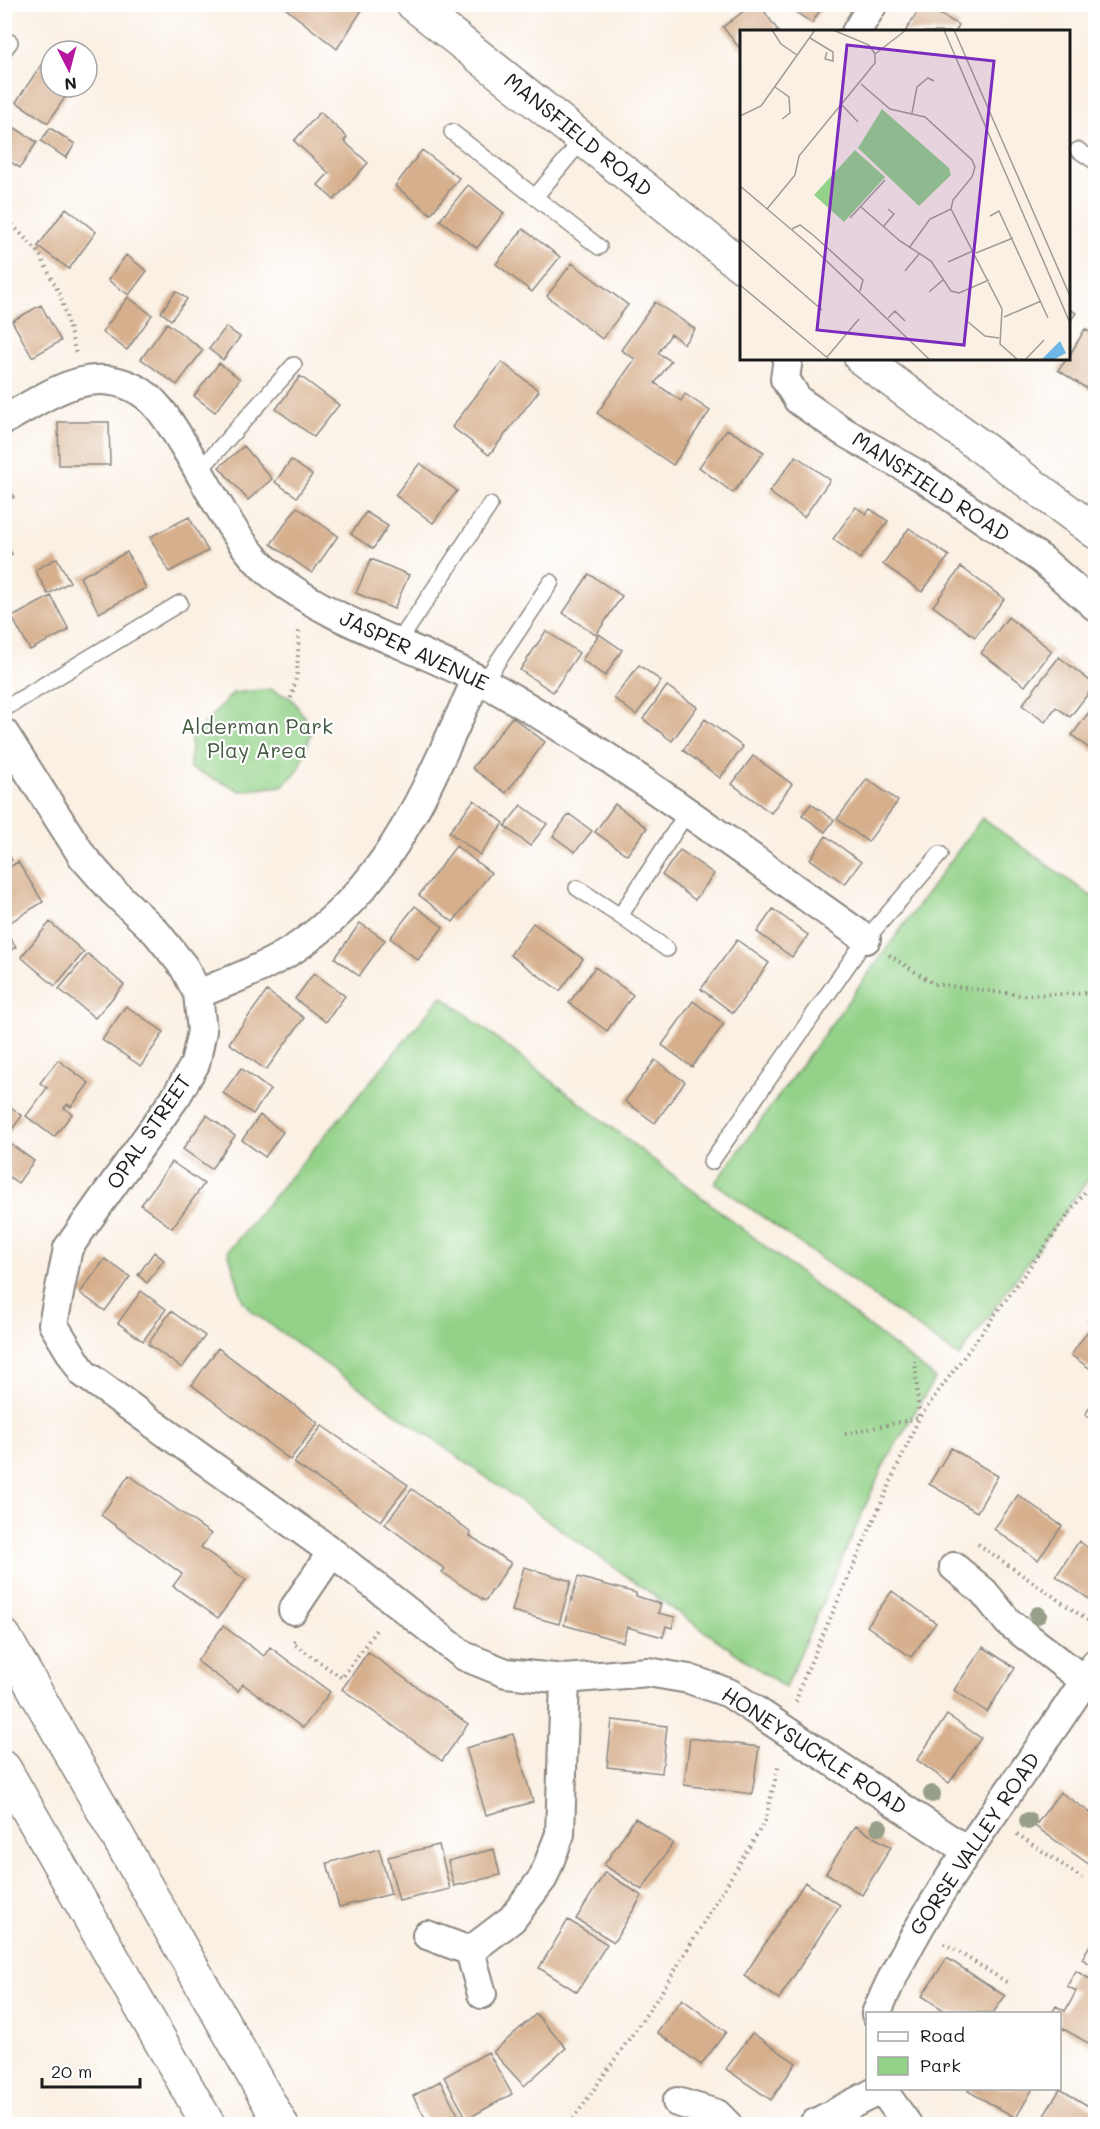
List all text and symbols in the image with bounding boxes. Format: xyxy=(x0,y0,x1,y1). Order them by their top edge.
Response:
inset map xyxy=(740,30,1070,360)
north arrow xyxy=(39,39,99,99)
street label: MANSFIELD ROAD xyxy=(499,66,658,202)
text: N xyxy=(63,73,78,95)
street label: MANSFIELD ROAD xyxy=(848,425,1016,547)
street label: JASPER AVENUE xyxy=(336,603,493,696)
park label: Alderman Park Play Area xyxy=(181,712,333,763)
street label: OPAL STREET xyxy=(99,1069,196,1194)
street label: HONEYSUCKLE ROAD xyxy=(717,1680,912,1820)
street label: GORSE VALLEY ROAD xyxy=(903,1747,1045,1940)
legend xyxy=(866,2012,1061,2090)
text: Road xyxy=(920,2023,965,2047)
scale bar xyxy=(42,2051,140,2089)
text: Park xyxy=(920,2053,961,2077)
text: 20 m xyxy=(51,2059,92,2083)

